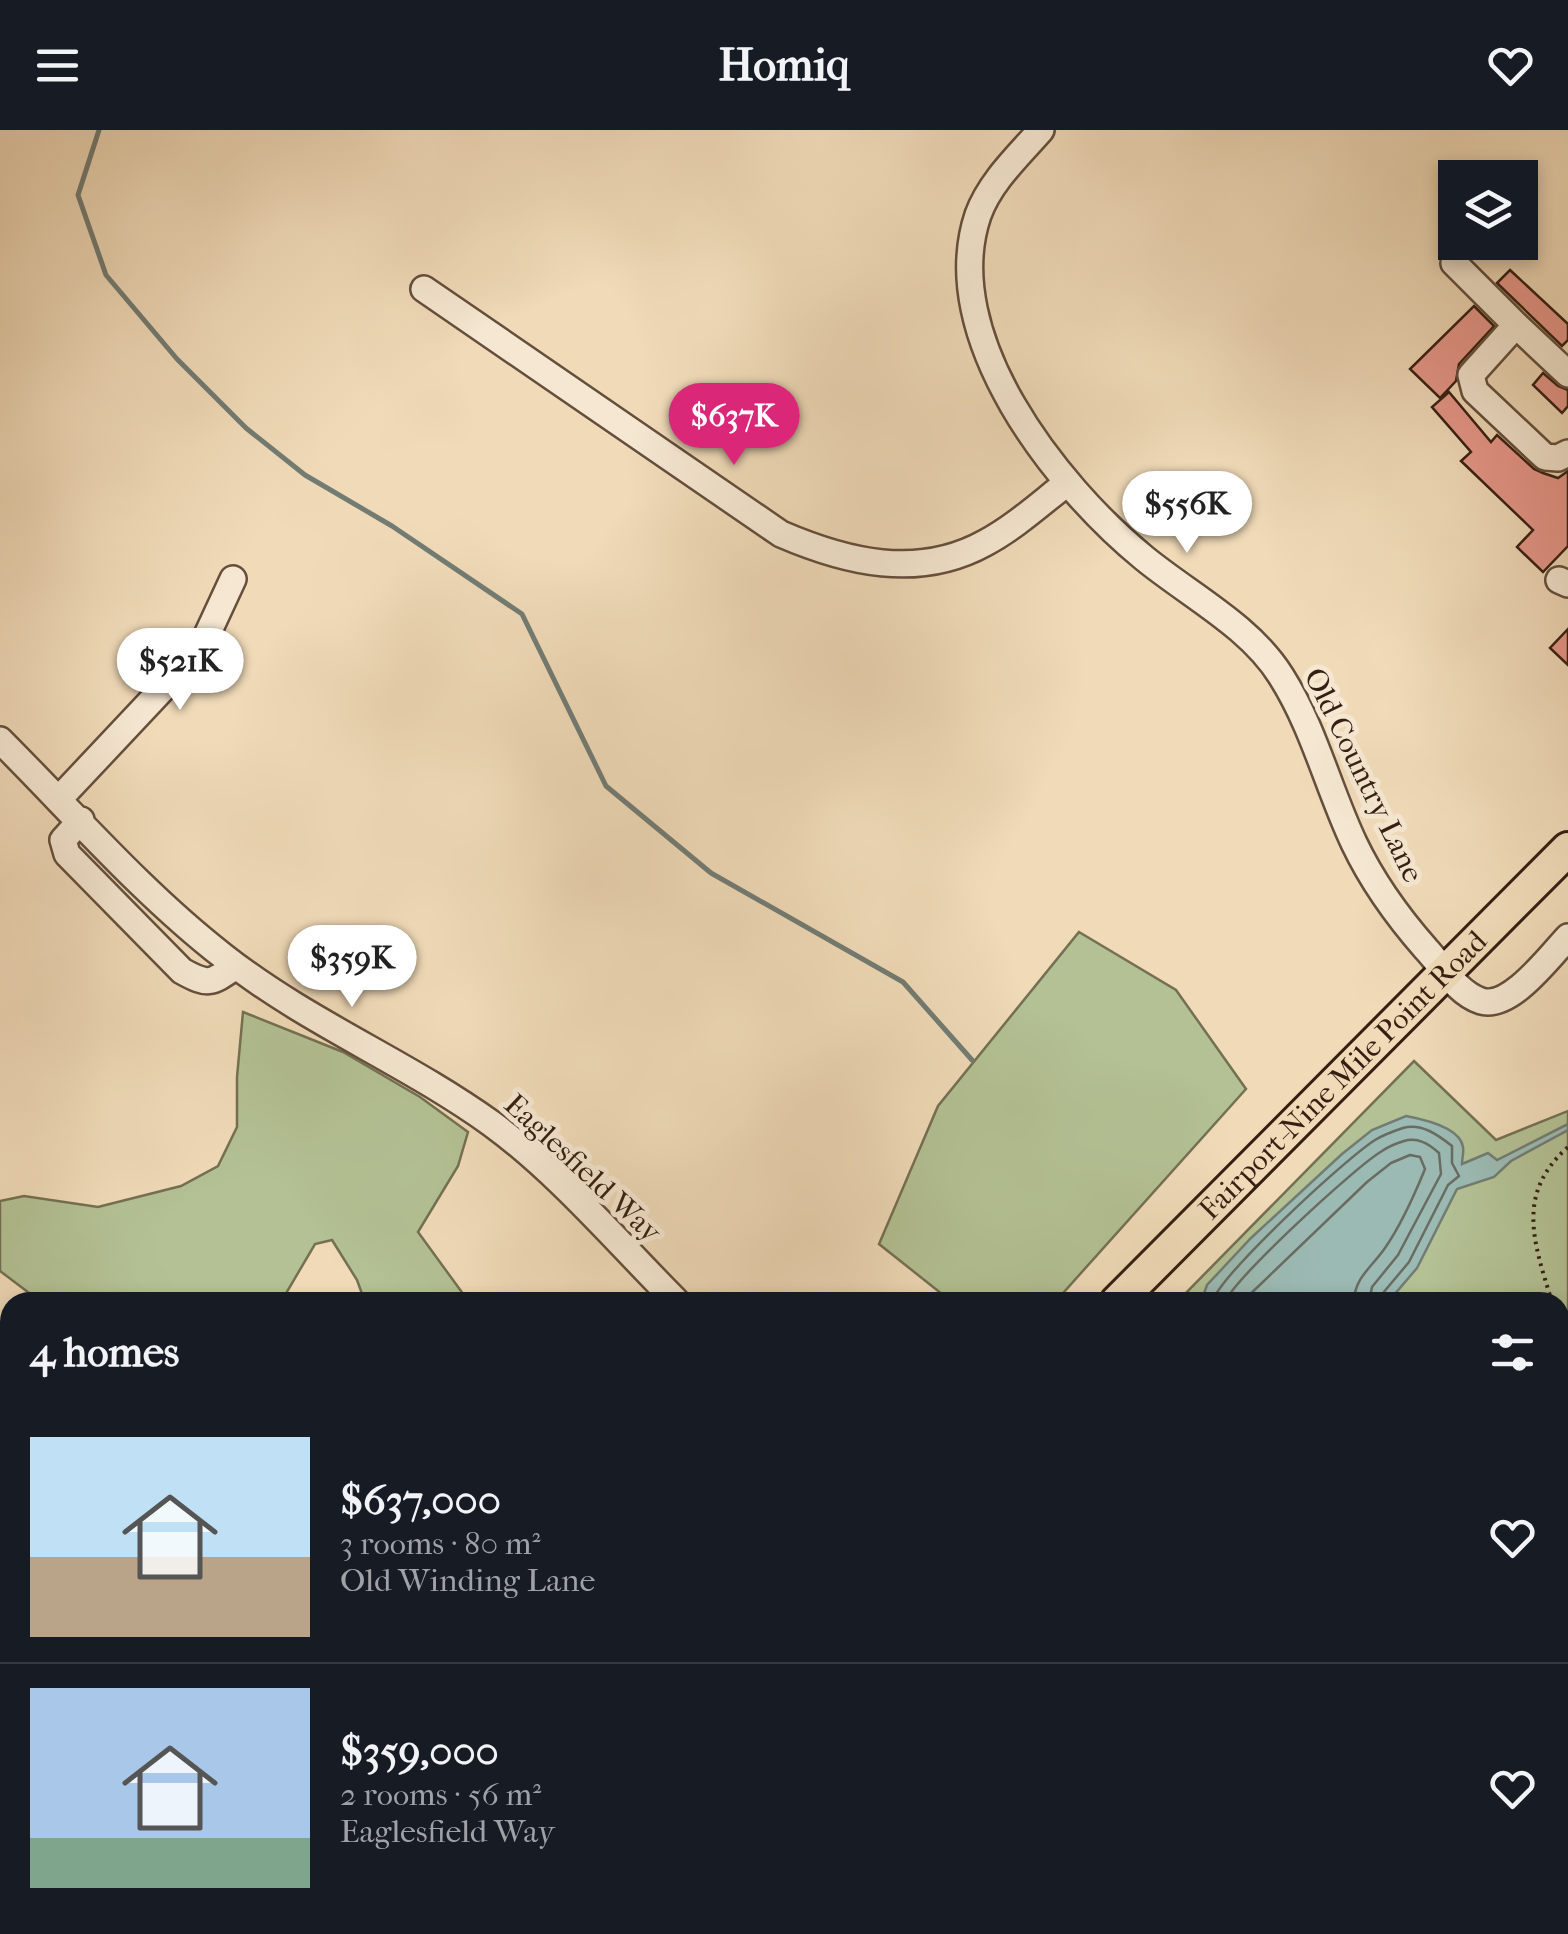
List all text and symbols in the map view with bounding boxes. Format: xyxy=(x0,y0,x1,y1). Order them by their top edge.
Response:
icon: menu xyxy=(30,38,85,93)
icon: heart xyxy=(1483,38,1538,93)
text: Homiq xyxy=(718,39,850,92)
map controls xyxy=(1438,160,1538,260)
button: layers xyxy=(1438,160,1538,260)
pin: $637K xyxy=(664,383,804,468)
text: $637K xyxy=(691,397,777,434)
pin: $556K xyxy=(1117,471,1257,556)
text: $556K xyxy=(1144,485,1230,522)
pin: $521K xyxy=(110,628,250,713)
text: $521K xyxy=(139,642,221,679)
street label: Old Country Lane xyxy=(1297,662,1431,888)
street label: Fairport-Nine Mile Point Road xyxy=(1192,924,1495,1227)
pin: $359K xyxy=(282,925,422,1010)
text: $359K xyxy=(310,939,394,976)
street label: Eaglesfield Way xyxy=(497,1087,669,1250)
icon: filters xyxy=(1485,1325,1540,1380)
text: 4 homes xyxy=(30,1328,179,1377)
text: $637,000 xyxy=(340,1476,501,1525)
icon: home xyxy=(110,1477,230,1597)
icon: heart xyxy=(1485,1510,1540,1565)
text: 3 rooms · 80 m² xyxy=(340,1525,541,1562)
text: Old Winding Lane xyxy=(340,1562,595,1599)
text: $359,000 xyxy=(340,1727,499,1776)
icon: home xyxy=(110,1728,230,1848)
icon: heart xyxy=(1485,1761,1540,1816)
text: 2 rooms · 56 m² xyxy=(340,1776,541,1813)
text: Eaglesfield Way xyxy=(340,1813,555,1850)

